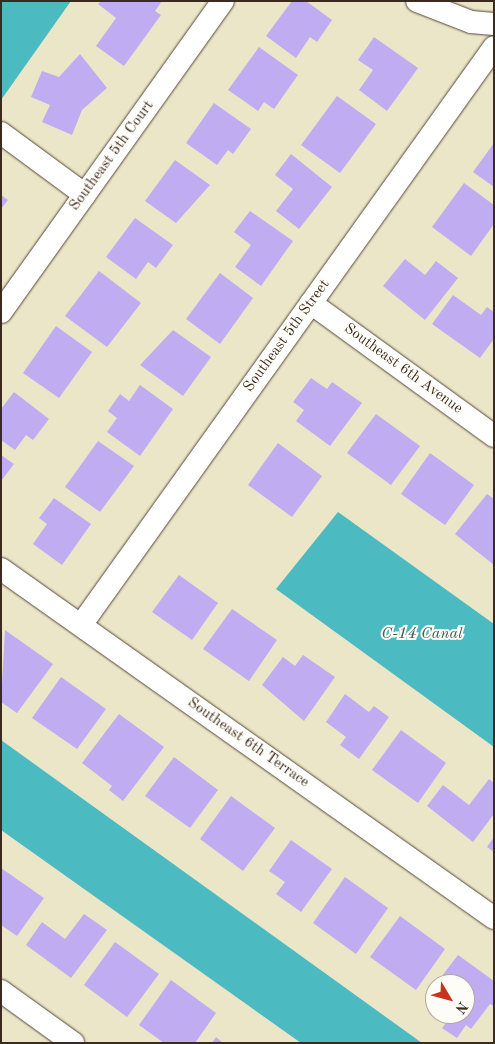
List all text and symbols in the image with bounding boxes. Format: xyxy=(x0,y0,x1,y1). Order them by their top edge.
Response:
street label: Southeast 5th Court xyxy=(66,97,158,215)
street label: Southeast 5th Street xyxy=(240,276,334,396)
street label: Southeast 6th Avenue xyxy=(340,320,466,418)
water label: C-14 Canal xyxy=(381,624,463,644)
street label: Southeast 6th Terrace xyxy=(184,694,312,792)
north arrow xyxy=(425,974,475,1024)
text: N xyxy=(452,999,470,1016)

